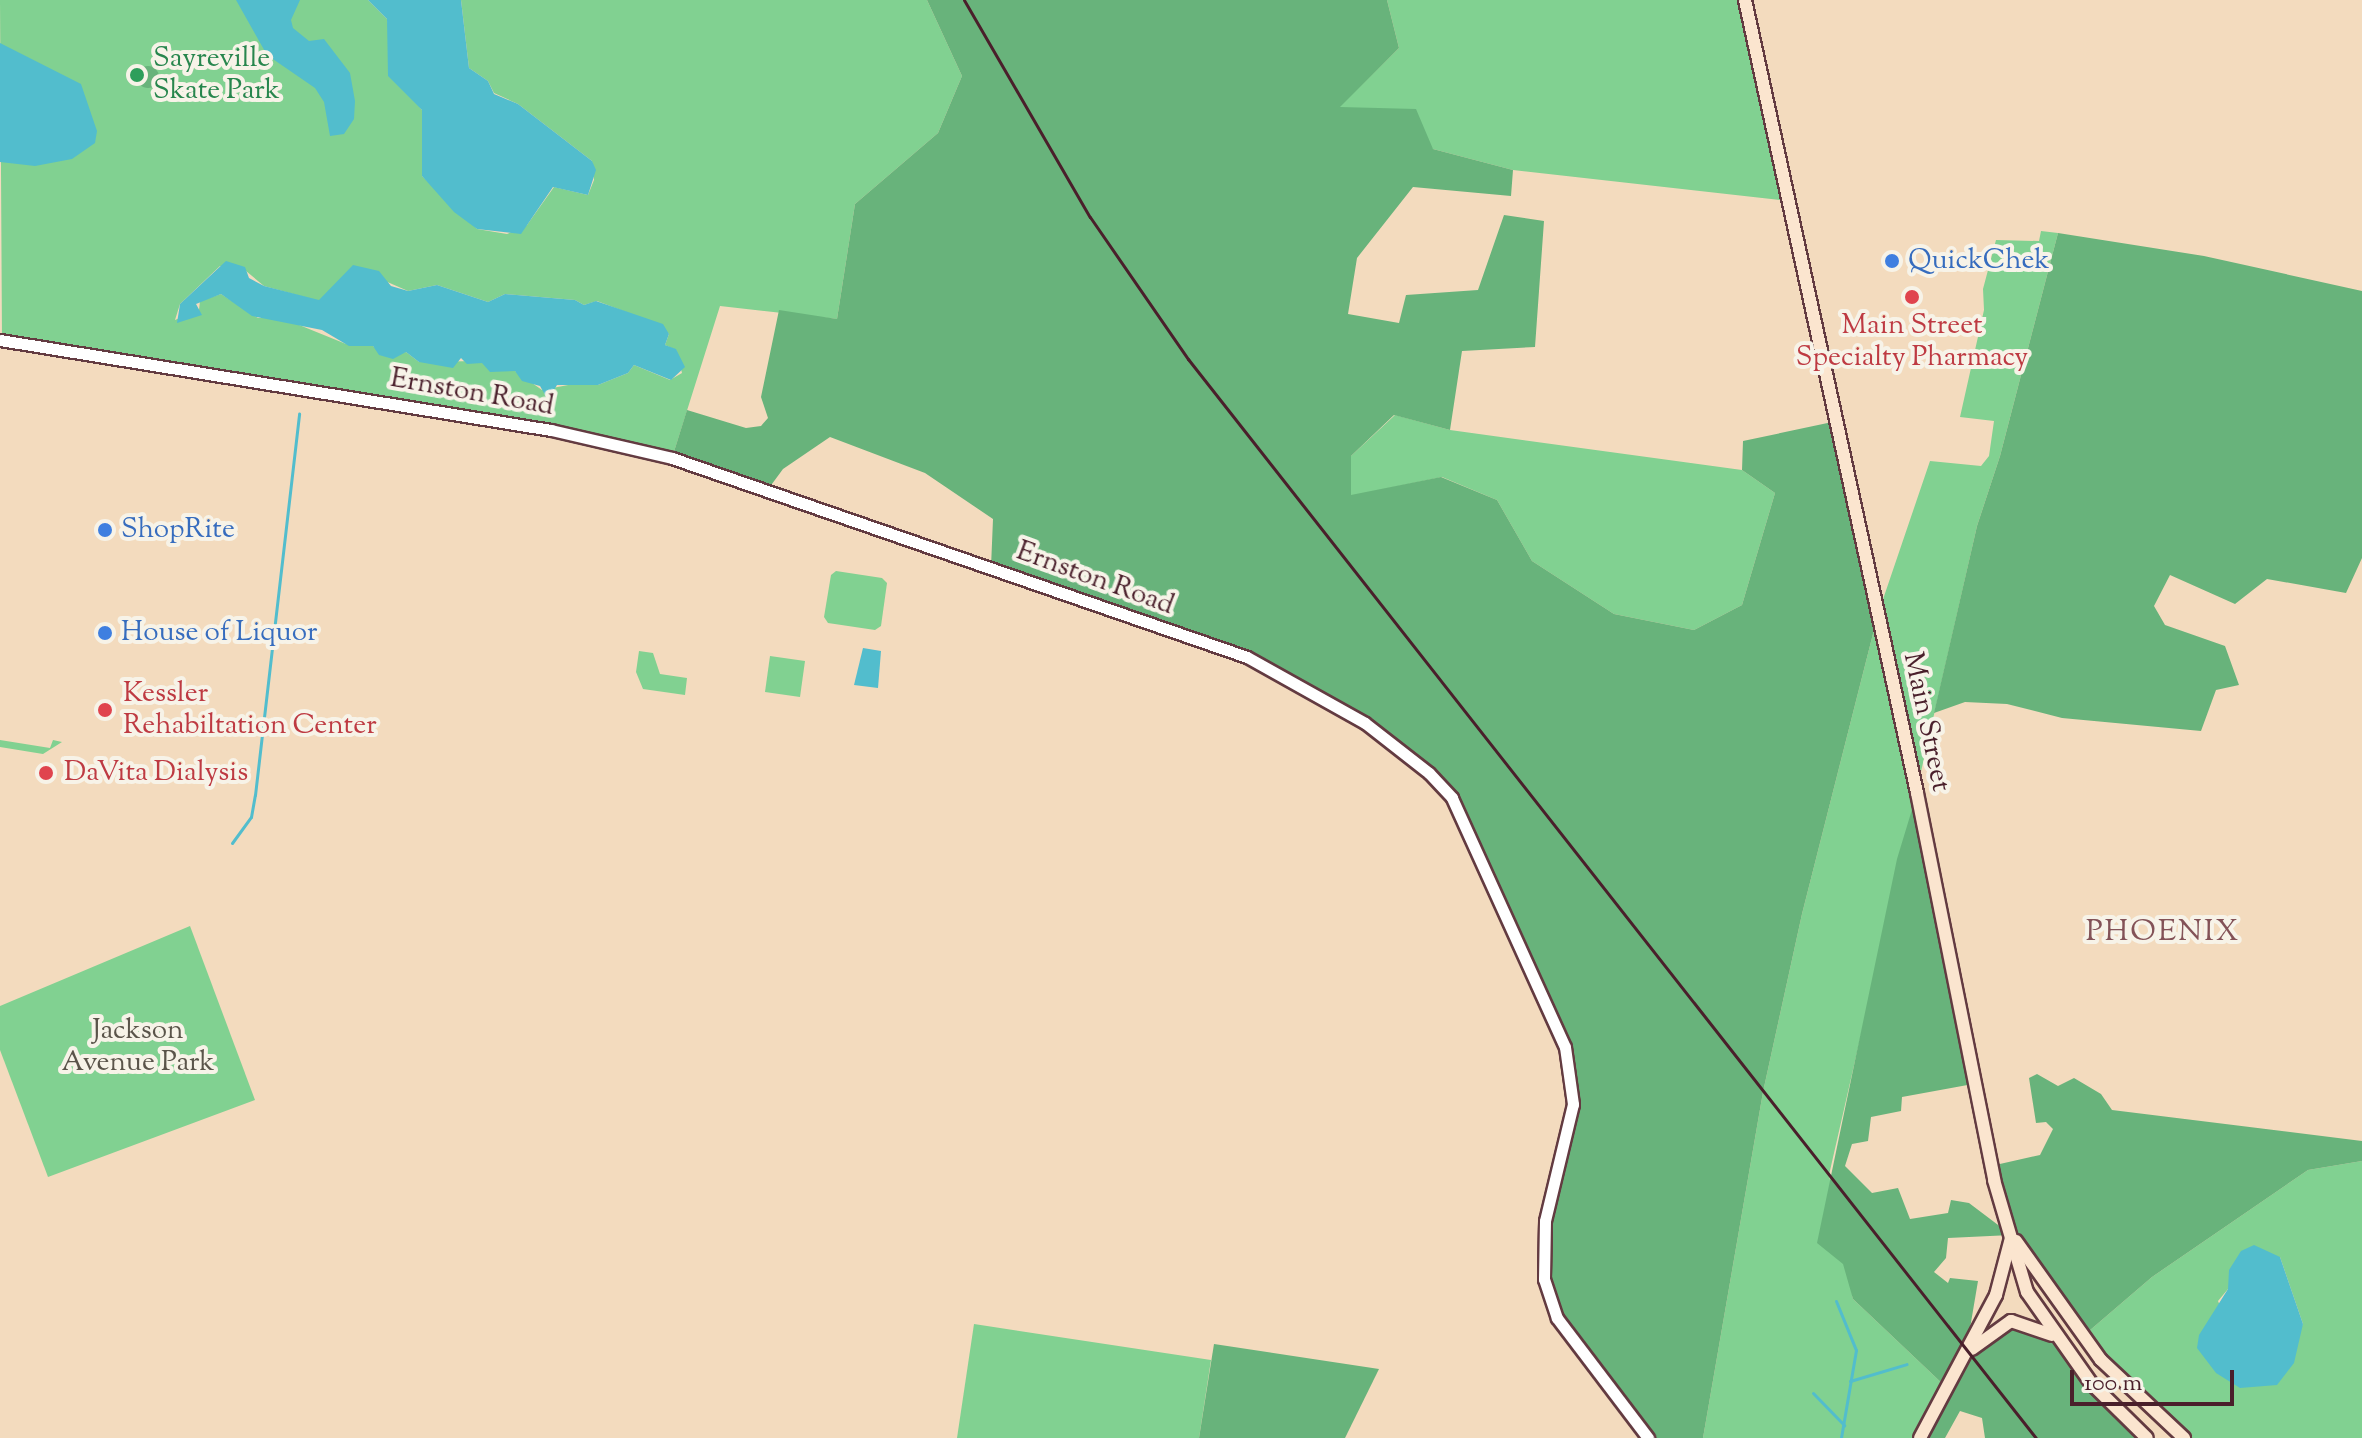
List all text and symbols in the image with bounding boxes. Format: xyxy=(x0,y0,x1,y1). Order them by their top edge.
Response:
place label: Sayreville Skate Park xyxy=(153,42,280,108)
marker: Sayreville Skate Park xyxy=(128,66,146,84)
place label: QuickChek xyxy=(1908,244,2050,278)
marker: QuickChek xyxy=(1883,252,1901,270)
marker: Main Street Specialty Pharmacy xyxy=(1903,288,1921,306)
place label: Main Street Specialty Pharmacy xyxy=(1796,309,2028,375)
street label: Ernston Road xyxy=(388,362,556,424)
place label: ShopRite xyxy=(121,513,235,547)
marker: ShopRite xyxy=(96,521,114,539)
street label: Ernston Road xyxy=(1012,535,1178,623)
place label: House of Liquor xyxy=(121,616,318,650)
marker: House of Liquor xyxy=(96,624,114,642)
street label: Main Street xyxy=(1895,649,1957,795)
place label: Kessler Rehabiltation Center xyxy=(123,677,377,743)
marker: Kessler Rehabiltation Center xyxy=(94,699,116,721)
place label: DaVita Dialysis xyxy=(64,756,248,790)
marker: DaVita Dialysis xyxy=(35,762,57,784)
district label: PHOENIX xyxy=(2086,915,2240,951)
park label: Jackson Avenue Park xyxy=(61,1014,215,1080)
scale bar xyxy=(2074,1354,2238,1404)
text: 100 m xyxy=(2084,1367,2142,1401)

